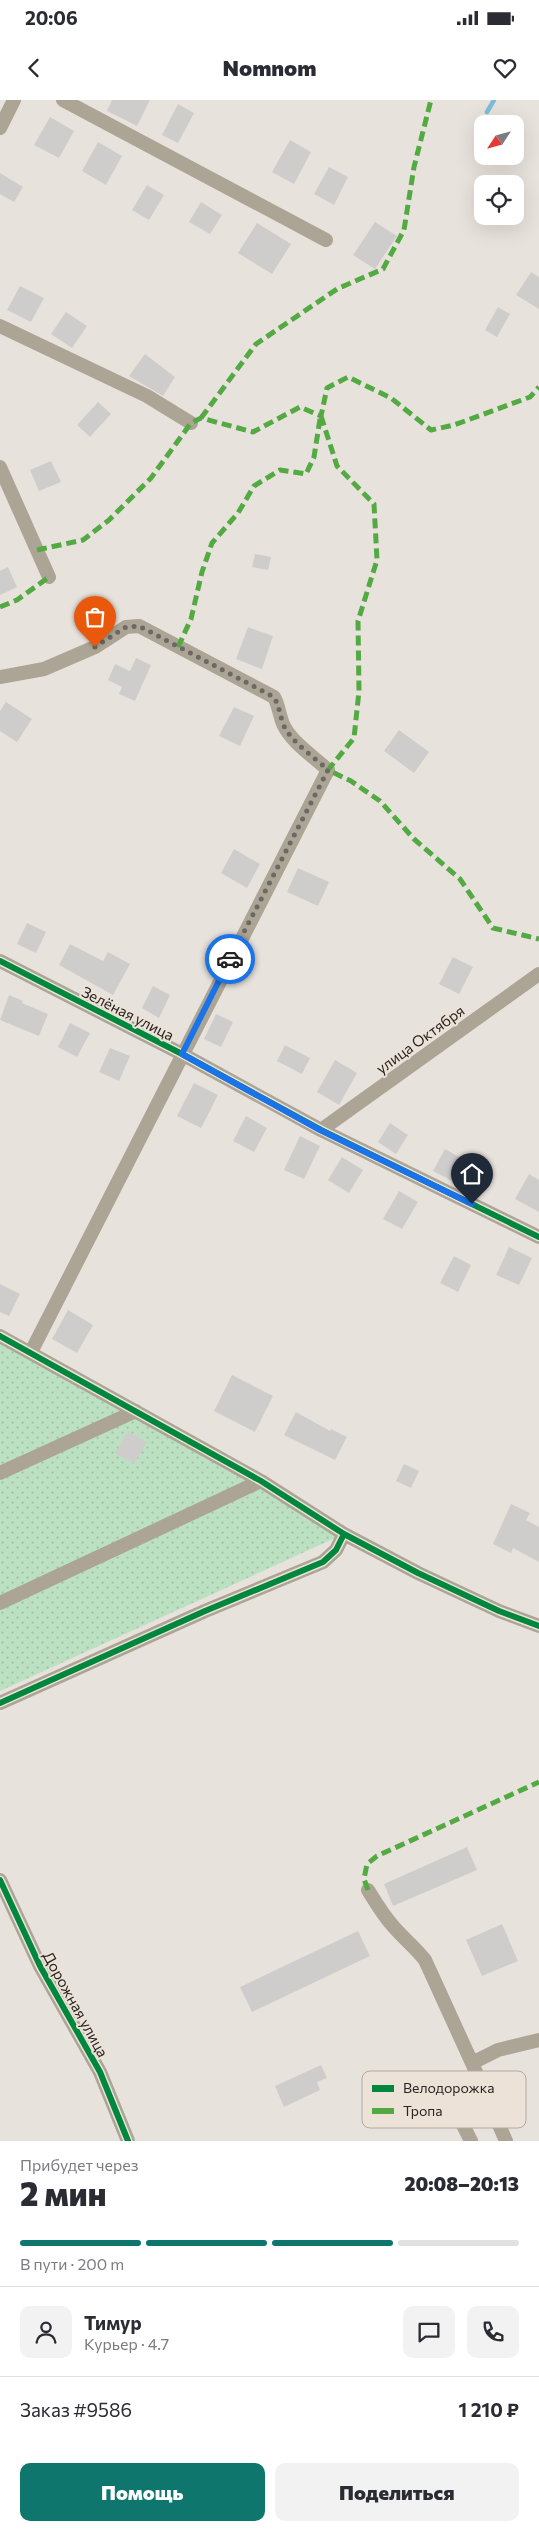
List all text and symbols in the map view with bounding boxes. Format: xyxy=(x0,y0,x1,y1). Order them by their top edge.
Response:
text: 20:06 xyxy=(25,6,78,29)
icon: back xyxy=(20,54,48,82)
text: Nomnom xyxy=(223,54,316,81)
icon: heart xyxy=(491,54,519,82)
north arrow xyxy=(474,115,524,165)
map controls xyxy=(474,115,524,225)
button: locate xyxy=(474,175,524,225)
pin xyxy=(74,596,116,647)
icon: bag xyxy=(81,603,109,631)
courier xyxy=(205,934,255,984)
icon: car xyxy=(216,945,244,973)
street label: Зелёная улица xyxy=(79,982,177,1044)
street label: улица Октября xyxy=(372,1001,468,1077)
pin xyxy=(451,1153,493,1204)
icon: home xyxy=(458,1160,486,1188)
street label: Дорожная улица xyxy=(39,1948,113,2060)
legend xyxy=(362,2071,526,2128)
text: Велодорожка xyxy=(403,2079,494,2096)
text: Тропа xyxy=(403,2102,443,2119)
text: Прибудет через xyxy=(20,2155,139,2174)
text: 20:08–20:13 xyxy=(405,2172,519,2195)
text: 2 мин xyxy=(20,2173,106,2213)
text: В пути · 200 m xyxy=(20,2254,124,2273)
button: person xyxy=(20,2306,72,2358)
button: chat xyxy=(403,2306,455,2358)
button: phone xyxy=(467,2306,519,2358)
text: Тимур xyxy=(84,2311,142,2334)
text: Курьер · 4.7 xyxy=(84,2334,169,2353)
text: Заказ #9586 xyxy=(20,2398,132,2421)
text: 1 210 ₽ xyxy=(459,2398,519,2421)
button: Помощь xyxy=(20,2463,265,2521)
button: Поделиться xyxy=(275,2463,519,2521)

